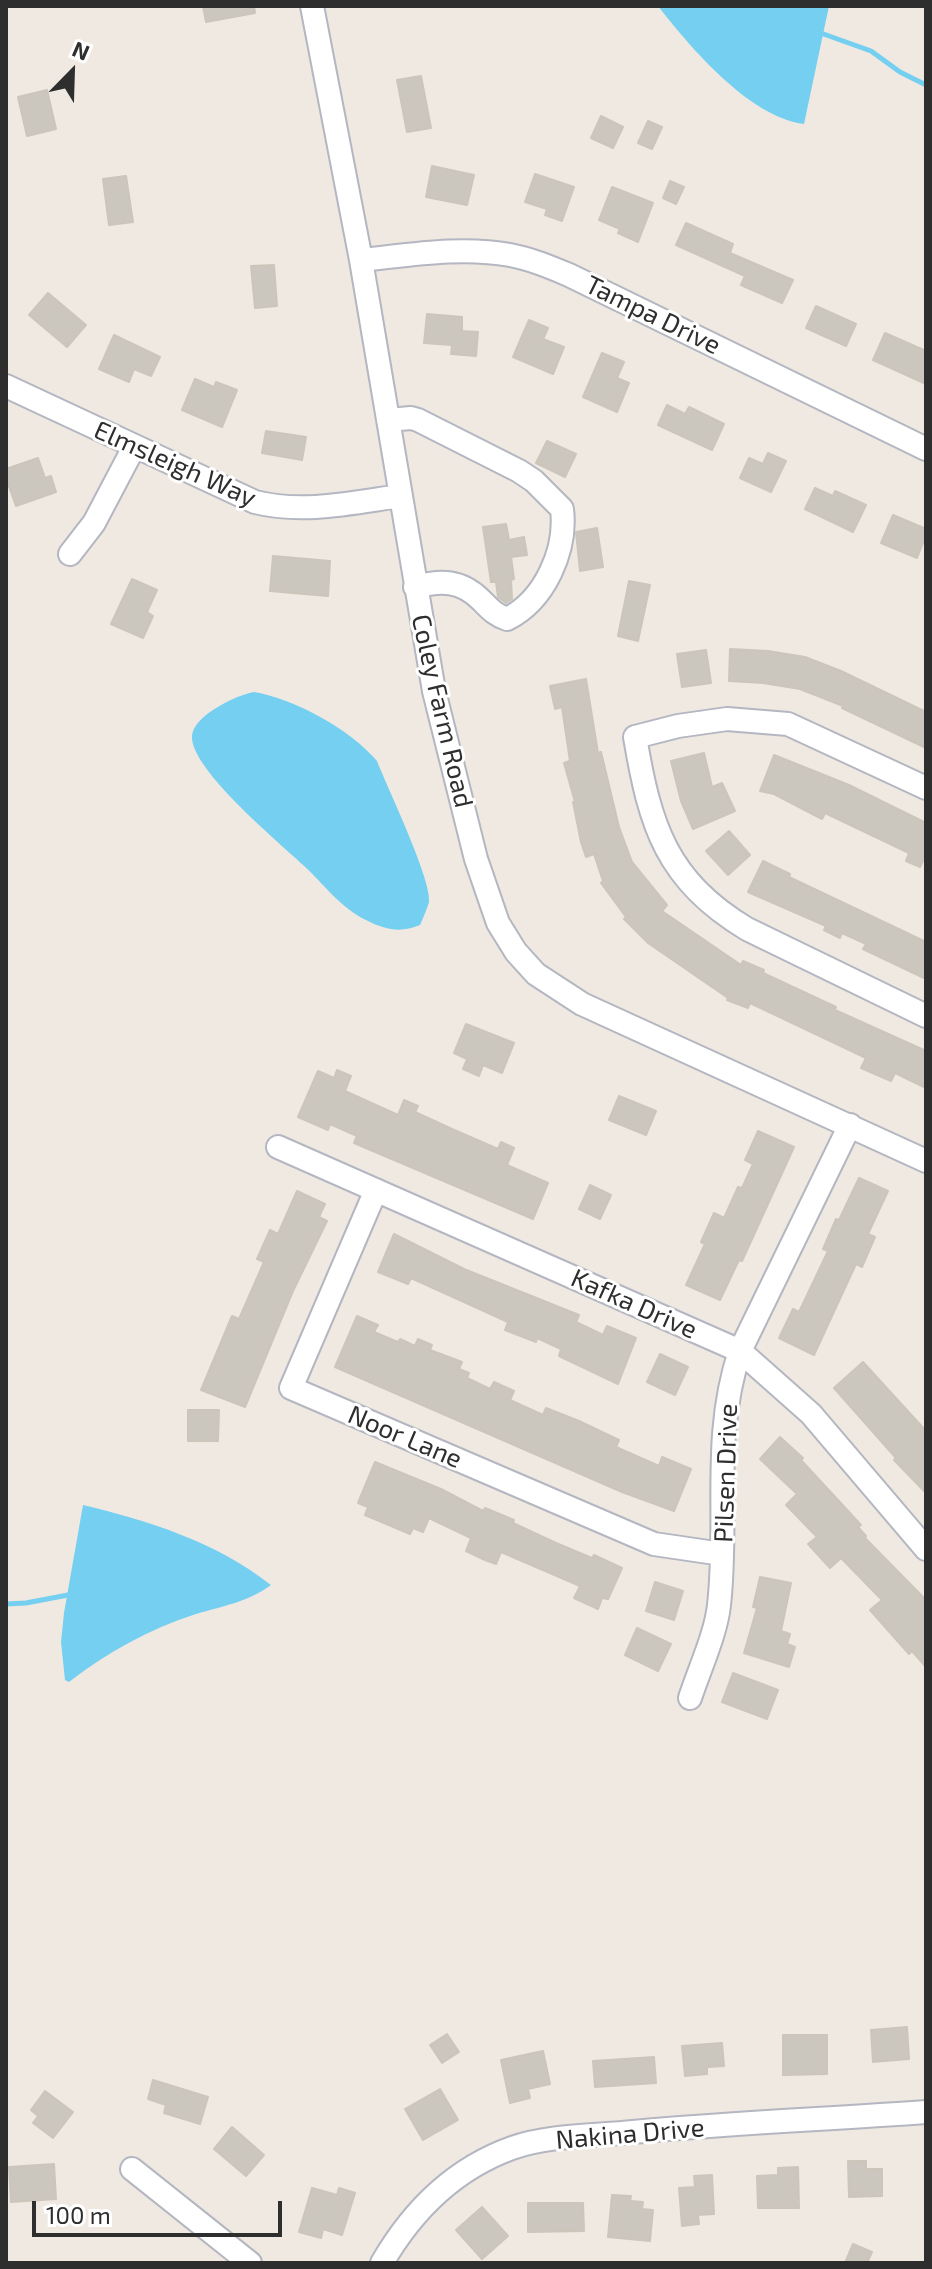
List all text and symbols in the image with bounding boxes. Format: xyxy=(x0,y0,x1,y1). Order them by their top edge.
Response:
north arrow xyxy=(32,32,112,112)
text: N xyxy=(69,35,94,65)
street label: Tampa Drive xyxy=(580,269,726,361)
street label: Elmsleigh Way xyxy=(89,414,261,514)
street label: Coley Farm Road xyxy=(405,611,479,811)
street label: Kafka Drive xyxy=(566,1262,702,1346)
street label: Noor Lane xyxy=(343,1399,467,1475)
street label: Pilsen Drive xyxy=(708,1403,744,1543)
street label: Nakina Drive xyxy=(554,2112,706,2156)
scale bar xyxy=(36,2185,286,2235)
text: 100 m xyxy=(46,2200,111,2229)

